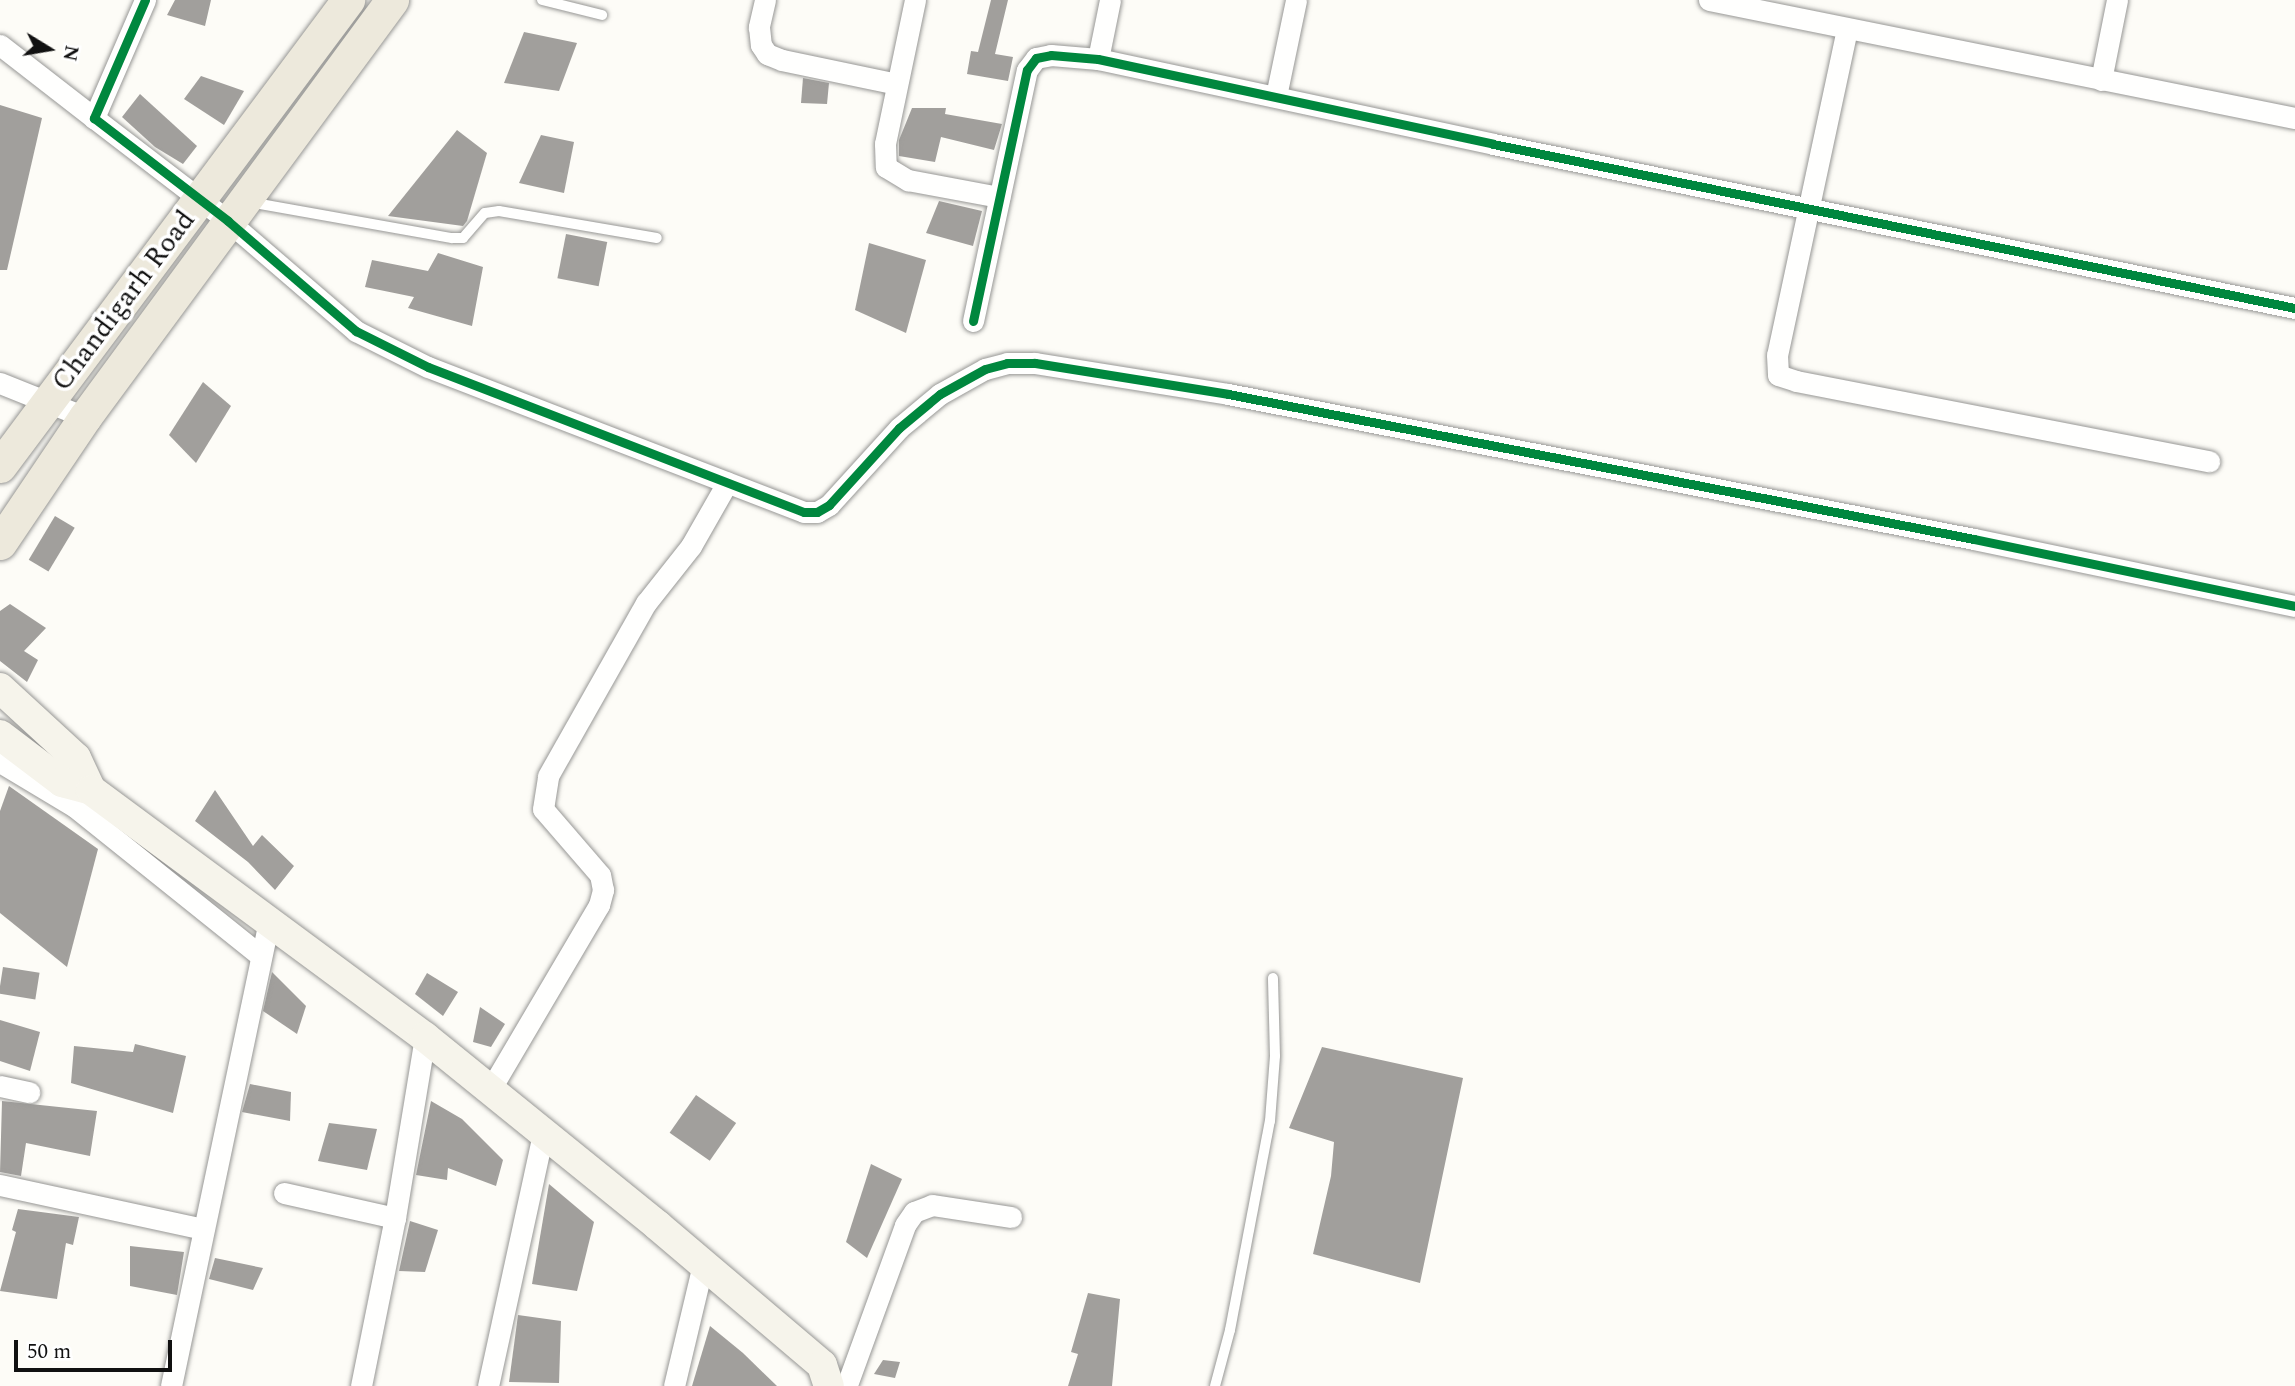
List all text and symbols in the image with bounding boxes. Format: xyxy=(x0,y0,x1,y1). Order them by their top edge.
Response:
north arrow xyxy=(14,14,84,84)
text: N xyxy=(54,43,86,63)
street label: Chandigarh Road xyxy=(45,204,203,398)
scale bar xyxy=(18,1326,175,1370)
text: 50 m xyxy=(27,1336,71,1368)

